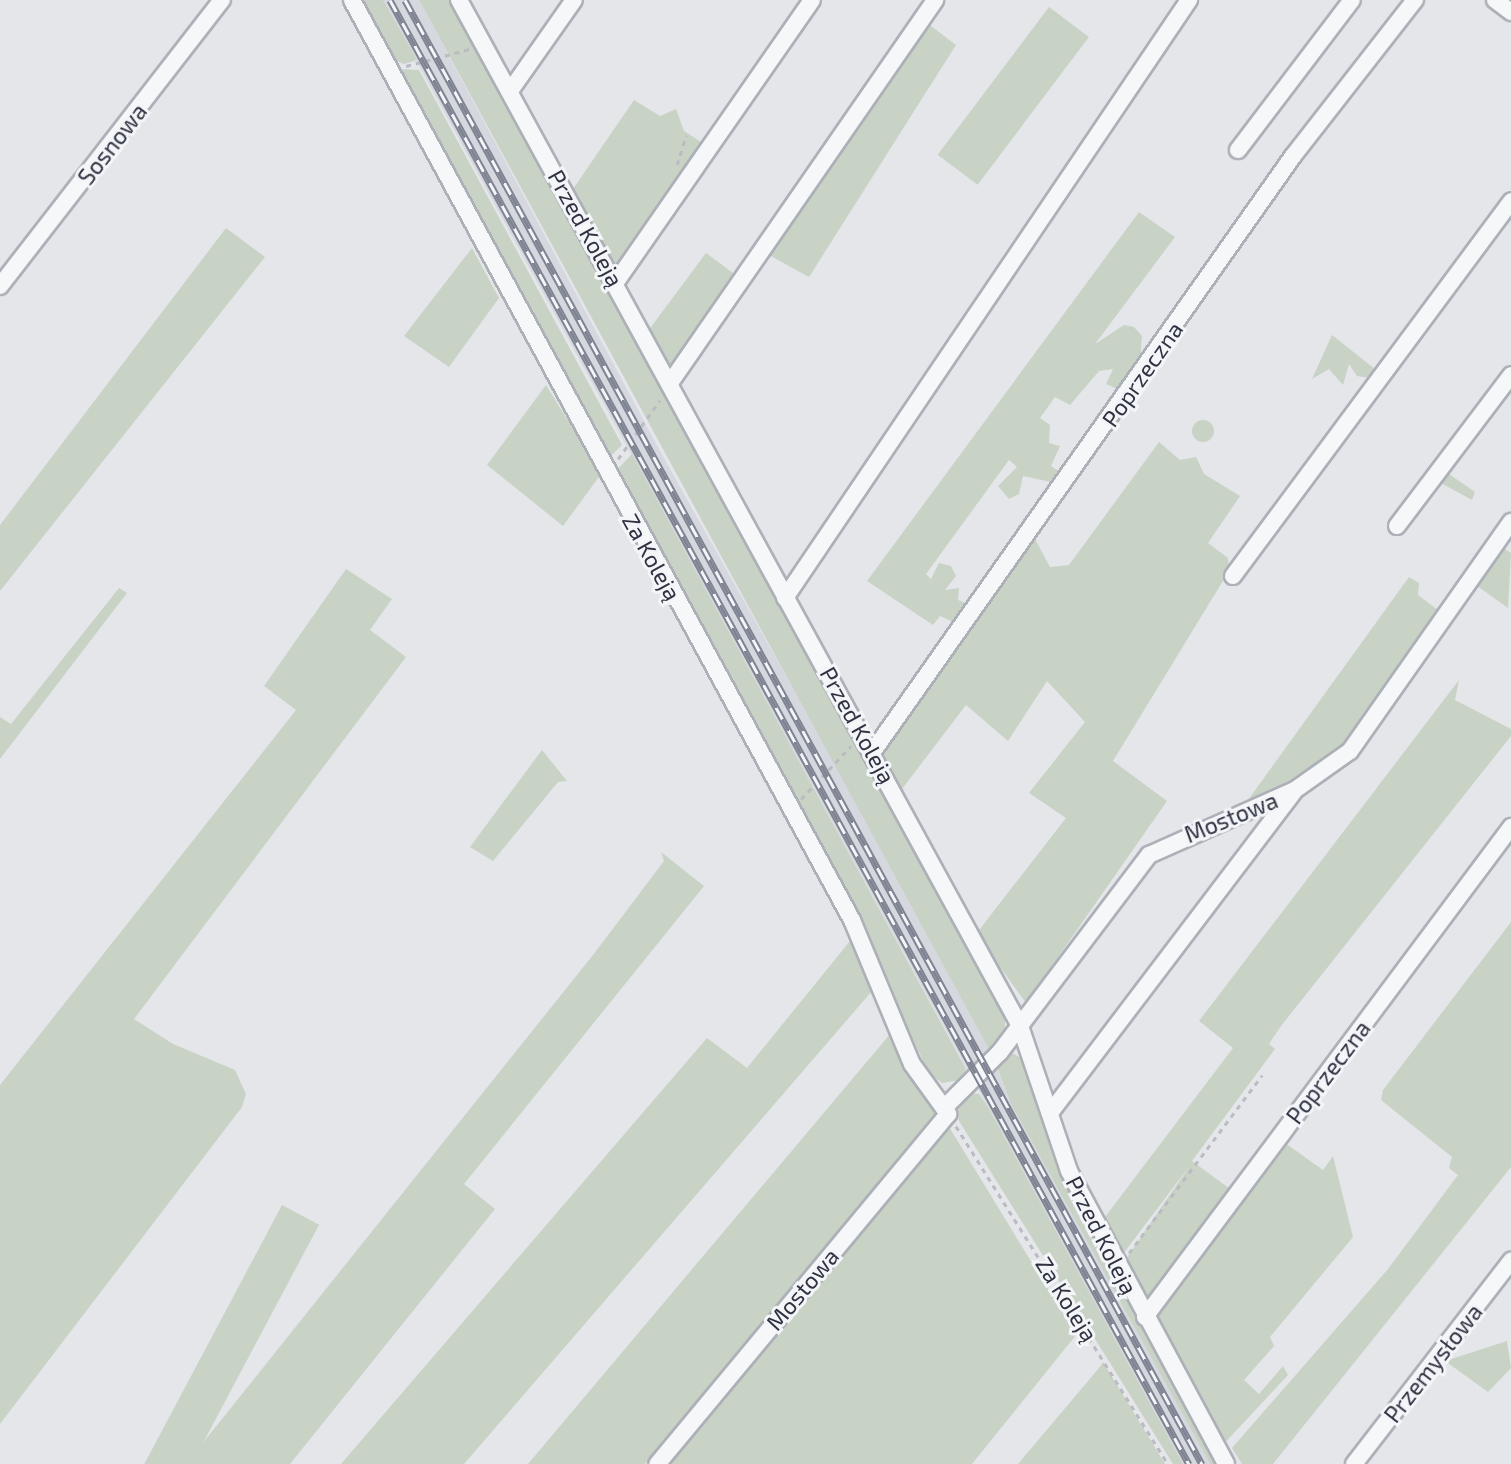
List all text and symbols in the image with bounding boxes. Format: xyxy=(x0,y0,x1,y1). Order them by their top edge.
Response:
street label: Sosnowa xyxy=(72,98,152,190)
street label: Przed Koleją xyxy=(543,165,629,291)
street label: Poprzeczna xyxy=(1096,316,1188,432)
street label: Za Koleją xyxy=(617,509,687,605)
street label: Przed Koleją xyxy=(815,662,901,788)
street label: Mostowa xyxy=(1180,786,1282,848)
street label: Poprzeczna xyxy=(1280,1015,1376,1129)
street label: Przed Koleją xyxy=(1060,1171,1144,1299)
street label: Mostowa xyxy=(760,1243,844,1335)
street label: Za Koleją xyxy=(1030,1252,1104,1346)
street label: Przemysłowa xyxy=(1378,1298,1488,1428)

